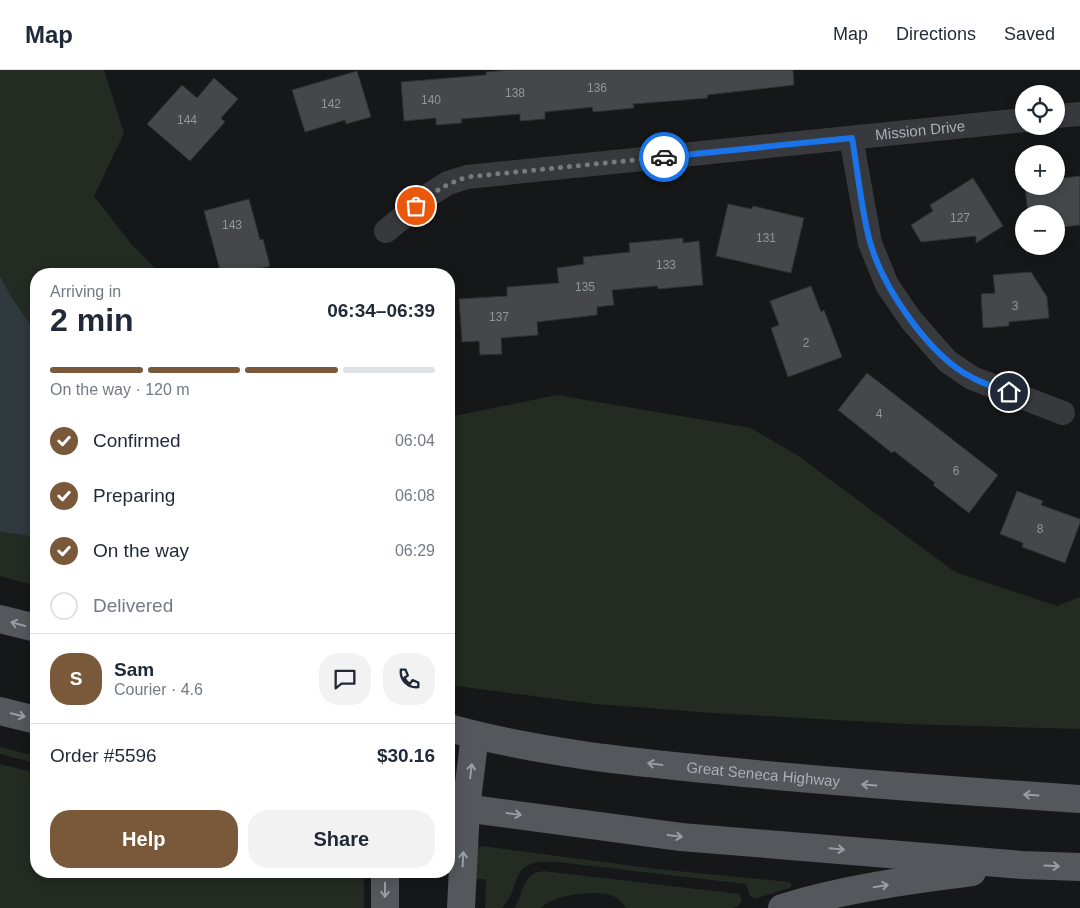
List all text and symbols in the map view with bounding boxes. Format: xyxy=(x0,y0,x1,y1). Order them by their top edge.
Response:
text: Map xyxy=(25,21,73,48)
text: Map xyxy=(833,24,868,44)
text: Directions xyxy=(896,24,976,44)
text: Saved xyxy=(1004,24,1055,44)
house number: 136 xyxy=(587,81,607,95)
map controls xyxy=(1015,85,1065,255)
button: locate xyxy=(1015,85,1065,135)
house number: 138 xyxy=(505,86,525,100)
house number: 140 xyxy=(421,93,441,107)
house number: 142 xyxy=(321,97,341,111)
house number: 144 xyxy=(177,113,197,127)
street label: Mission Drive xyxy=(874,117,966,143)
courier xyxy=(639,132,689,182)
icon: car xyxy=(650,143,678,171)
button: + xyxy=(1015,145,1065,195)
pin xyxy=(395,185,437,227)
icon: bag xyxy=(402,192,430,220)
button: − xyxy=(1015,205,1065,255)
house number: 127 xyxy=(950,211,970,225)
house number: 143 xyxy=(222,218,242,232)
house number: 131 xyxy=(756,231,776,245)
house number: 133 xyxy=(656,258,676,272)
house number: 135 xyxy=(575,280,595,294)
text: Arriving in xyxy=(50,283,121,300)
house number: 3 xyxy=(1012,299,1019,313)
text: 06:34–06:39 xyxy=(327,300,435,321)
text: 2 min xyxy=(50,302,134,338)
house number: 137 xyxy=(489,310,509,324)
house number: 2 xyxy=(803,336,810,350)
pin xyxy=(988,371,1030,413)
icon: home xyxy=(995,378,1023,406)
text: On the way · 120 m xyxy=(50,381,190,398)
house number: 4 xyxy=(876,407,883,421)
icon: check xyxy=(50,427,78,455)
text: Confirmed xyxy=(93,430,181,451)
text: 06:04 xyxy=(395,432,435,449)
house number: 6 xyxy=(953,464,960,478)
icon: check xyxy=(50,482,78,510)
text: Preparing xyxy=(93,485,175,506)
text: 06:08 xyxy=(395,487,435,504)
house number: 8 xyxy=(1037,522,1044,536)
icon: check xyxy=(50,537,78,565)
text: On the way xyxy=(93,540,189,561)
text: 06:29 xyxy=(395,542,435,559)
text: Delivered xyxy=(93,595,173,616)
one-way arrow xyxy=(11,618,27,628)
button: chat xyxy=(319,653,371,705)
button: phone xyxy=(383,653,435,705)
text: Sam xyxy=(114,659,154,680)
text: S xyxy=(70,668,82,689)
text: Courier · 4.6 xyxy=(114,681,203,698)
one-way arrow xyxy=(10,711,26,721)
text: Order #5596 xyxy=(50,745,157,766)
text: $30.16 xyxy=(377,745,435,766)
street label: Great Seneca Highway xyxy=(686,758,841,790)
one-way arrow xyxy=(647,759,663,769)
one-way arrow xyxy=(466,764,476,780)
one-way arrow xyxy=(861,780,877,789)
one-way arrow xyxy=(1024,791,1040,800)
button: Help xyxy=(50,810,238,868)
button: Share xyxy=(248,810,435,868)
one-way arrow xyxy=(506,810,522,820)
one-way arrow xyxy=(667,831,683,841)
one-way arrow xyxy=(829,845,845,854)
one-way arrow xyxy=(459,852,468,868)
one-way arrow xyxy=(1043,861,1059,871)
one-way arrow xyxy=(380,881,390,897)
one-way arrow xyxy=(873,881,889,891)

